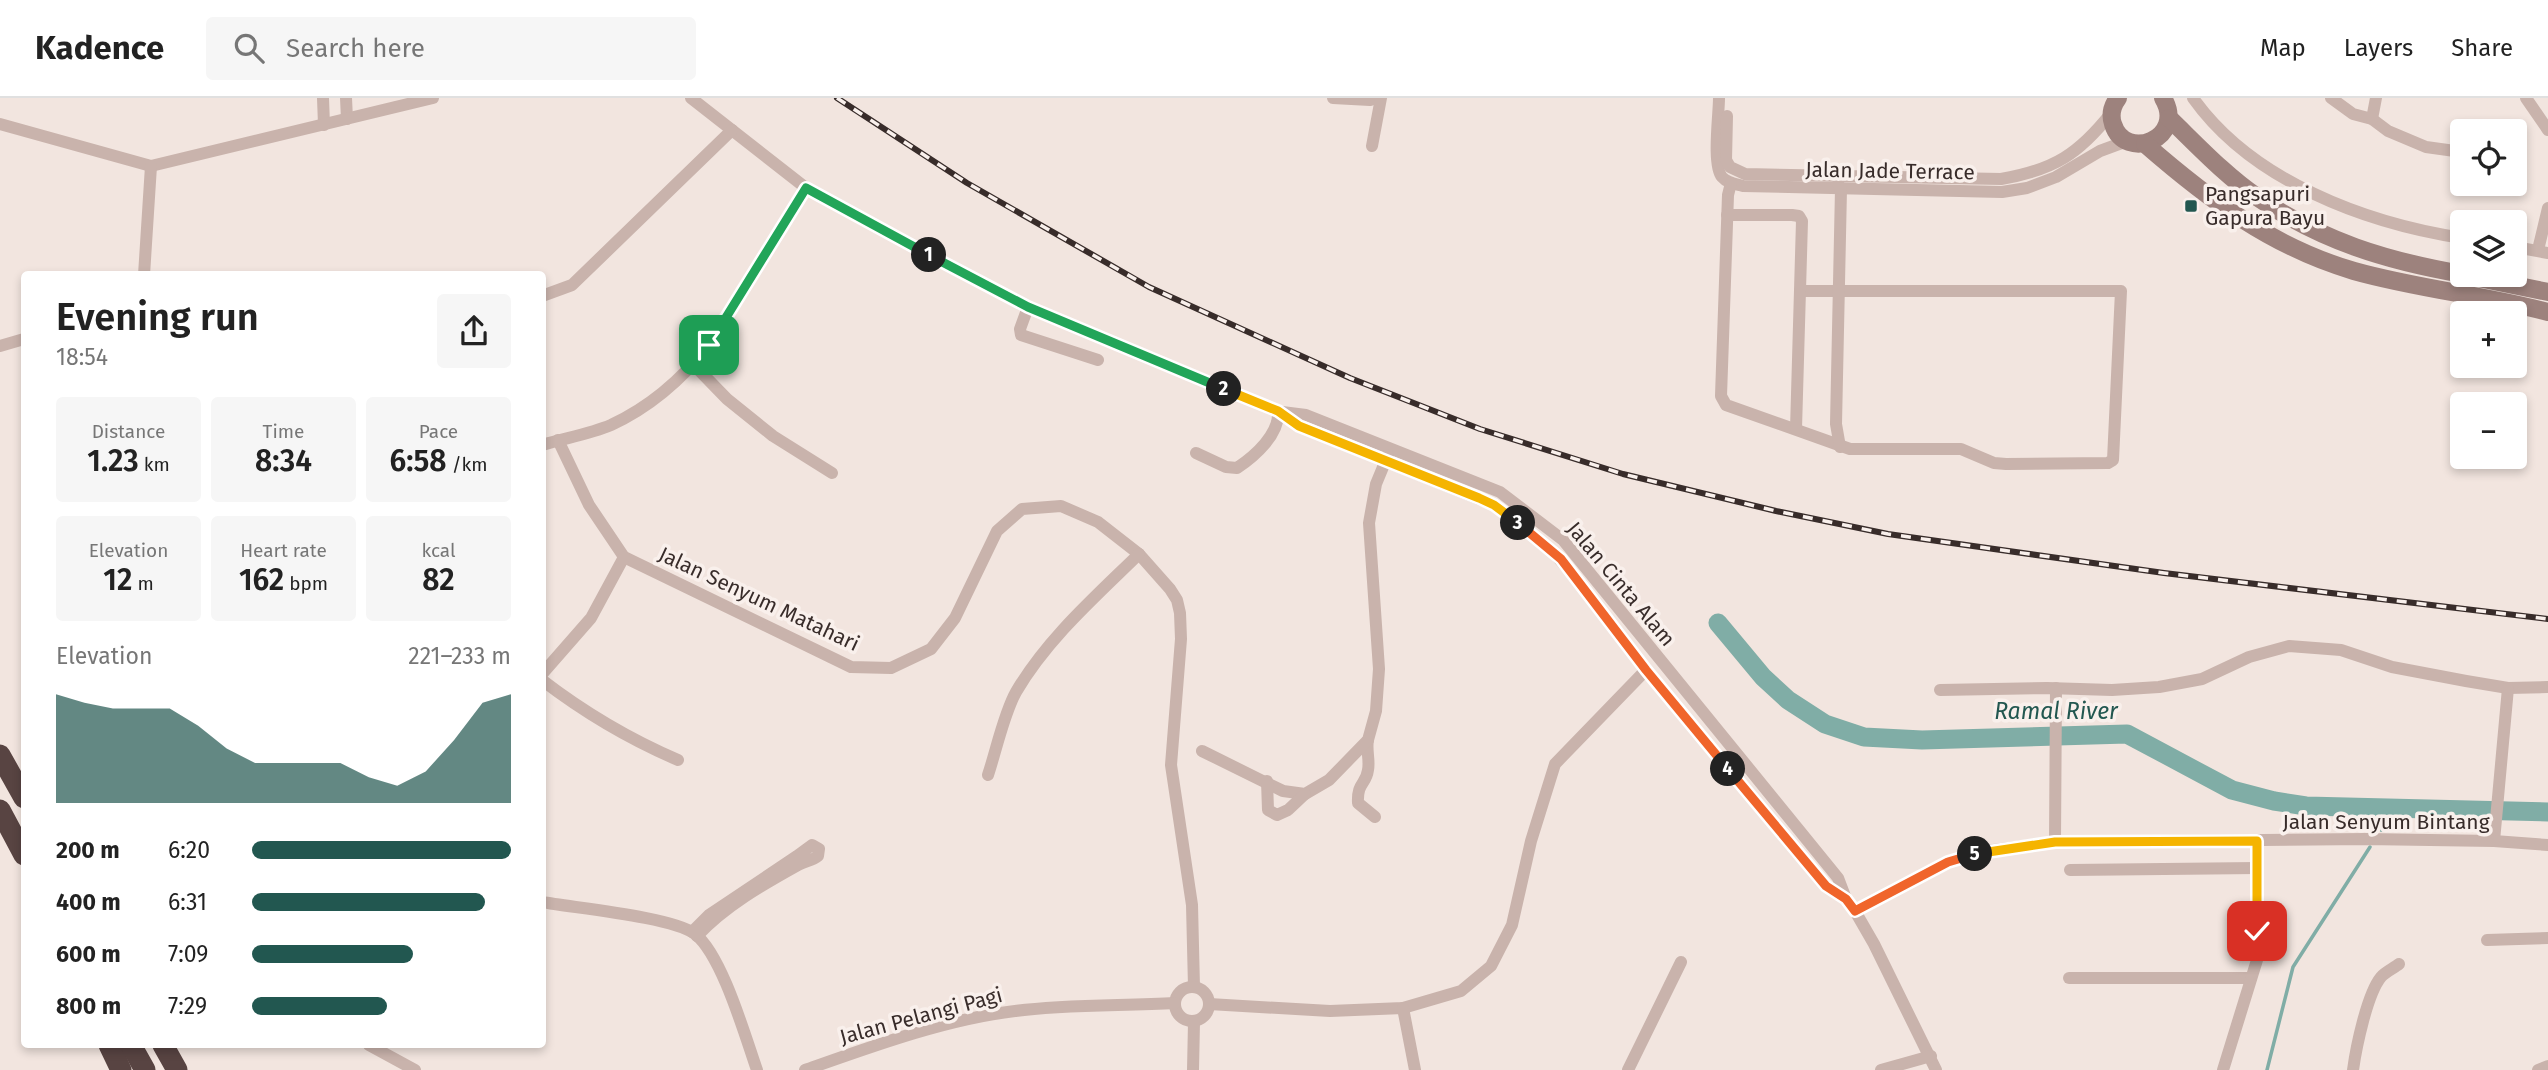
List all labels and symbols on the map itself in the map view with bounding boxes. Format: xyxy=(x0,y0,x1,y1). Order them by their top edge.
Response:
street label: Jalan Jade Terrace xyxy=(1805,157,1975,185)
place label: Pangsapuri Gapura Bayu xyxy=(2205,181,2325,231)
marker: Pangsapuri Gapura Bayu xyxy=(2183,198,2199,214)
pin: 1 xyxy=(912,238,946,272)
pin xyxy=(679,315,739,375)
pin: 2 xyxy=(1206,372,1242,406)
pin: 3 xyxy=(1500,506,1536,540)
street label: Jalan Cinta Alam xyxy=(1561,516,1681,652)
street label: Jalan Senyum Matahari xyxy=(654,541,864,657)
water label: Ramal River xyxy=(1994,697,2119,725)
pin: 4 xyxy=(1710,752,1746,786)
street label: Jalan Senyum Bintang xyxy=(2282,809,2490,835)
pin: 5 xyxy=(1958,836,1993,872)
pin xyxy=(2227,901,2287,961)
street label: Jalan Pelangi Pagi xyxy=(837,982,1005,1050)

